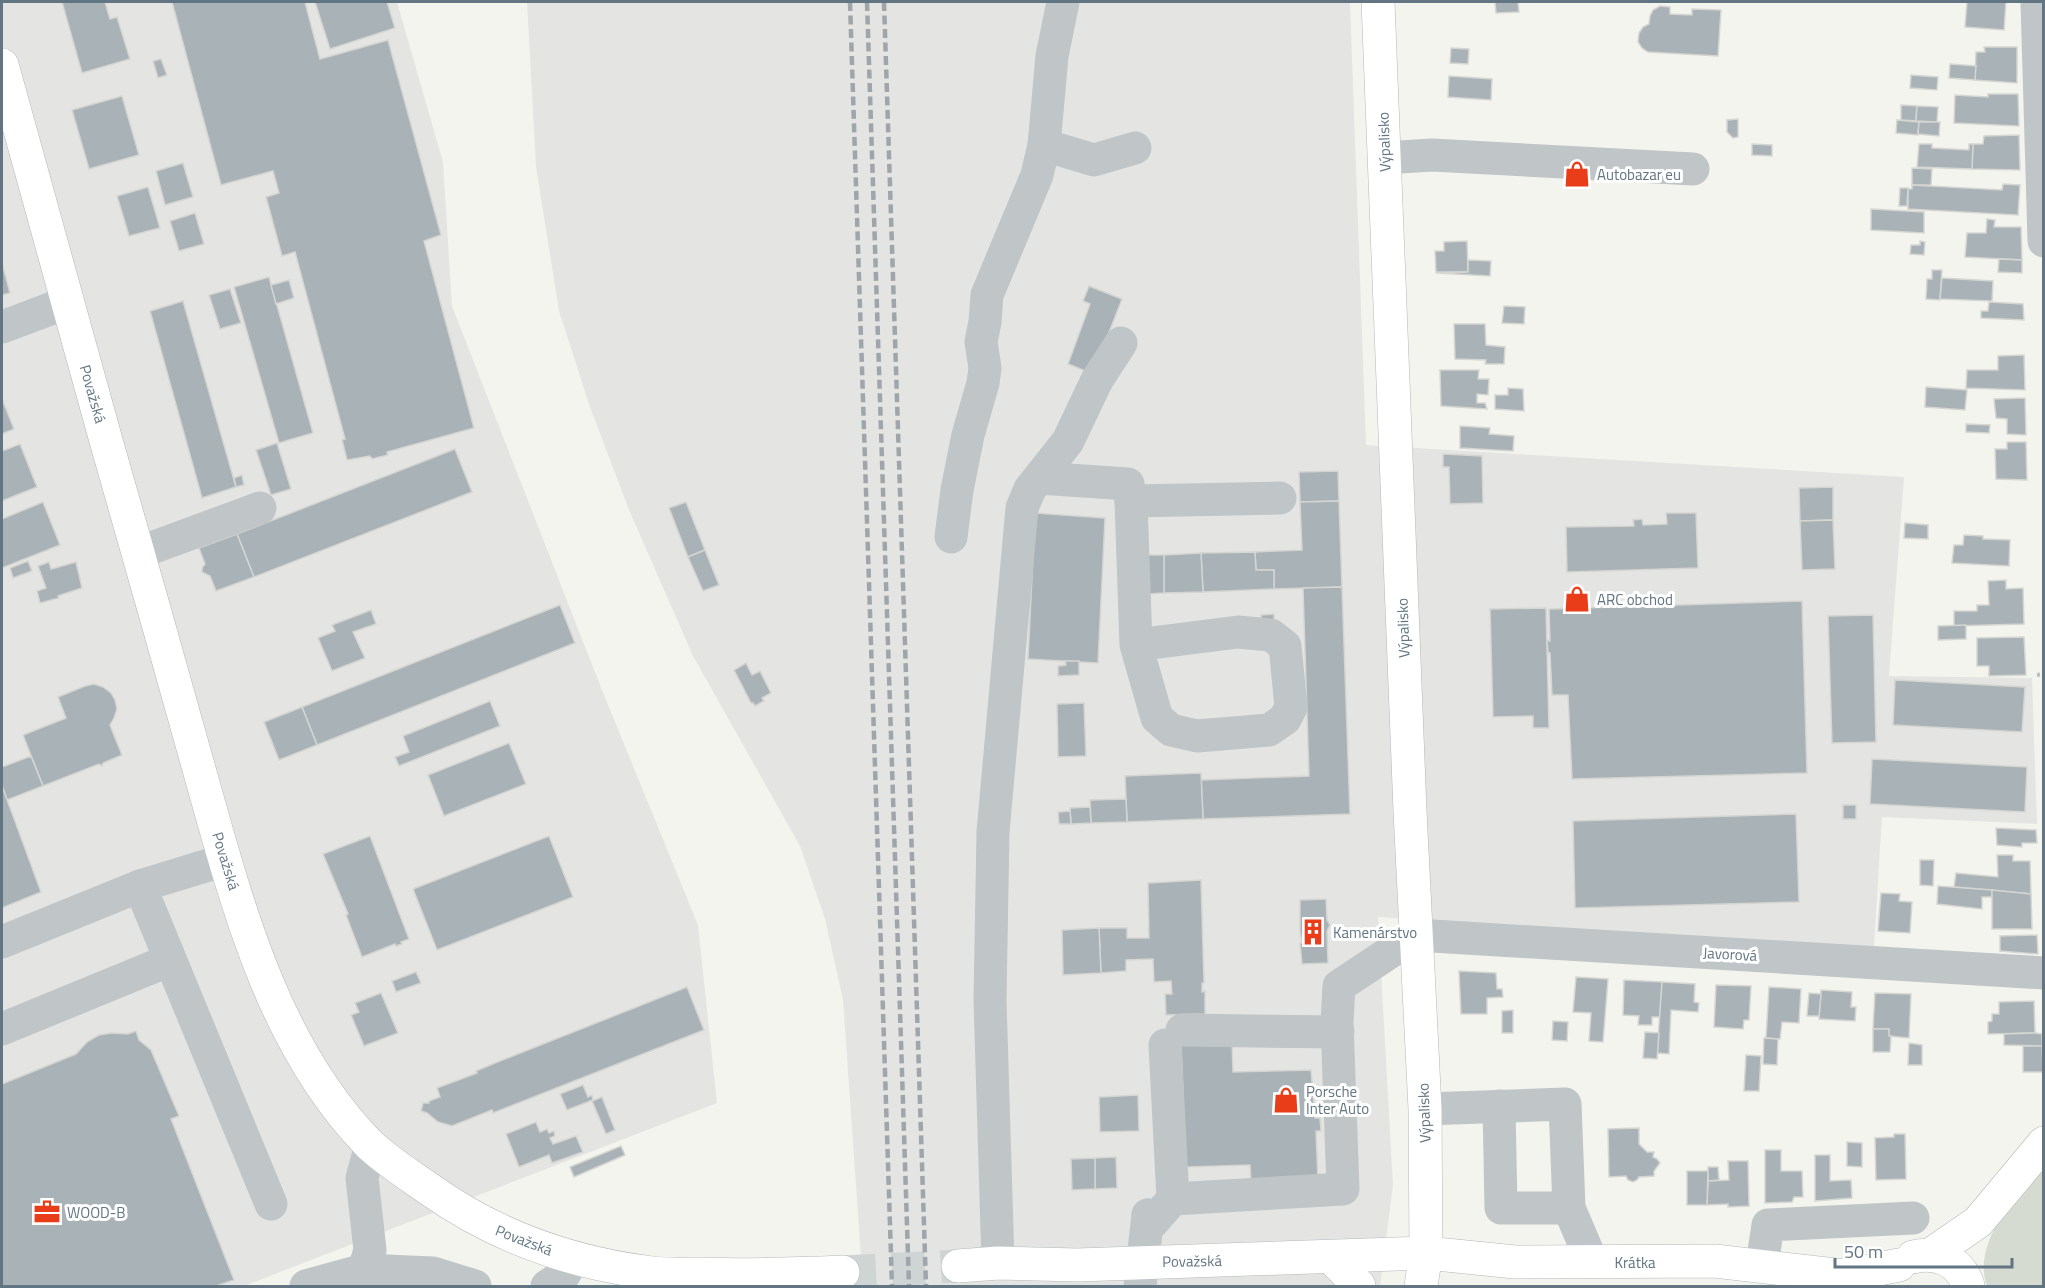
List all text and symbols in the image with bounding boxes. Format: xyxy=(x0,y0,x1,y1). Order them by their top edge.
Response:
street label: Výpalisko xyxy=(1371,112,1397,172)
shop icon: Autobazar eu xyxy=(1562,159,1592,189)
place label: Autobazar eu xyxy=(1597,163,1681,186)
street label: Považská xyxy=(74,362,112,426)
shop icon: ARC obchod xyxy=(1562,584,1592,614)
place label: ARC obchod xyxy=(1597,588,1673,611)
street label: Výpalisko xyxy=(1390,598,1416,658)
street label: Považská xyxy=(206,829,246,893)
building icon: Kamenárstvo xyxy=(1298,917,1328,947)
place label: Kamenárstvo xyxy=(1333,921,1417,944)
street label: Javorová xyxy=(1702,941,1758,967)
place label: Porsche Inter Auto xyxy=(1306,1080,1369,1120)
street label: Výpalisko xyxy=(1411,1083,1437,1143)
shop icon: Porsche Inter Auto xyxy=(1271,1085,1301,1115)
office icon: WOOD-B xyxy=(32,1197,62,1227)
place label: WOOD-B xyxy=(67,1201,126,1224)
street label: Považská xyxy=(492,1219,556,1262)
scale bar xyxy=(1835,1231,2012,1269)
text: 50 m xyxy=(1844,1238,1883,1265)
street label: Považská xyxy=(1162,1249,1223,1273)
street label: Krátka xyxy=(1614,1251,1656,1274)

